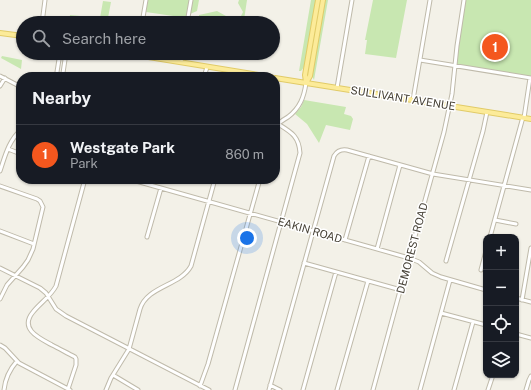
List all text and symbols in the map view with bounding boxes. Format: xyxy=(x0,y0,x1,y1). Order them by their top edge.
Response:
search box xyxy=(16,16,280,60)
icon: search xyxy=(30,27,52,49)
text: Search here xyxy=(62,30,146,47)
pin: 1 xyxy=(482,32,508,62)
street label: SULLIVANT AVENUE xyxy=(350,84,456,112)
text: Nearby xyxy=(32,88,91,108)
text: Westgate Park xyxy=(70,139,175,156)
text: 1 xyxy=(42,147,48,162)
text: 860 m xyxy=(225,147,264,162)
text: Park xyxy=(70,156,98,171)
street label: DEMOREST ROAD xyxy=(394,201,430,295)
street label: EAKIN ROAD xyxy=(276,215,344,245)
your location xyxy=(237,228,257,248)
map controls xyxy=(483,234,519,378)
button: + xyxy=(483,234,519,270)
button: − xyxy=(483,270,519,306)
button: locate xyxy=(483,306,519,342)
button: layers xyxy=(483,342,519,378)

